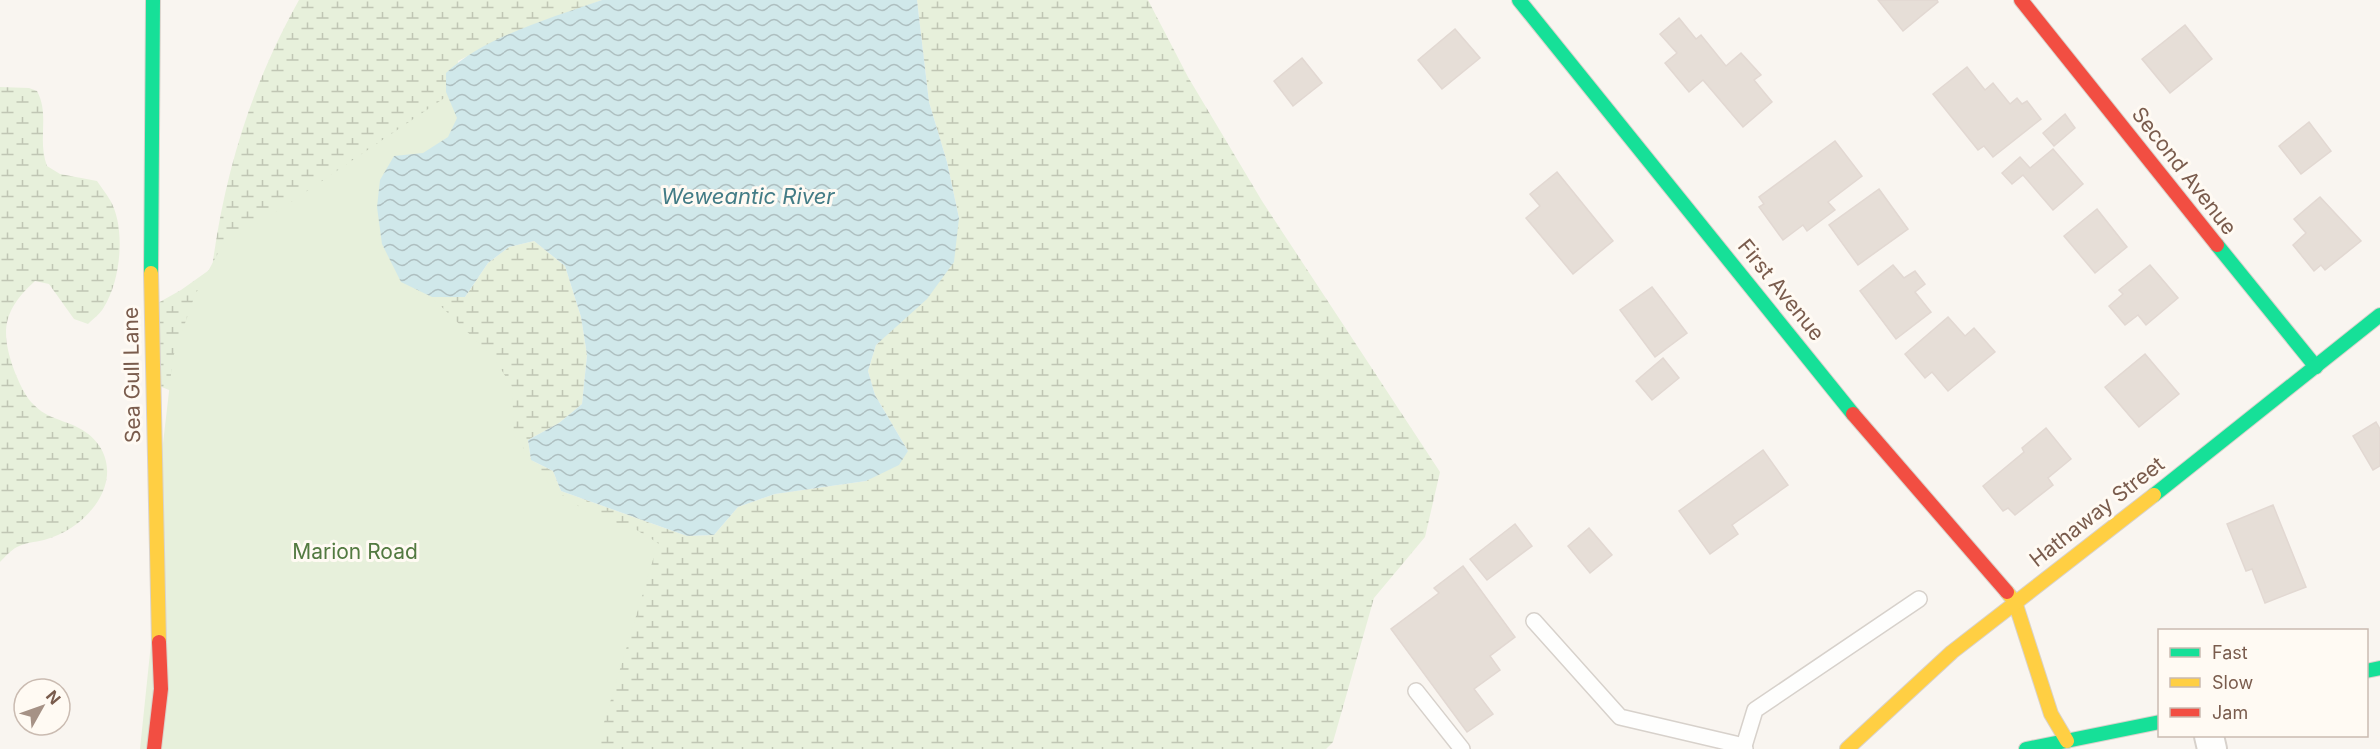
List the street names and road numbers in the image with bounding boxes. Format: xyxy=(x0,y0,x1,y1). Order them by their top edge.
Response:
street label: Second Avenue xyxy=(2127,102,2242,240)
street label: First Avenue xyxy=(1733,234,1830,345)
street label: Sea Gull Lane xyxy=(118,307,145,443)
street label: Hathaway Street xyxy=(2024,451,2169,572)

